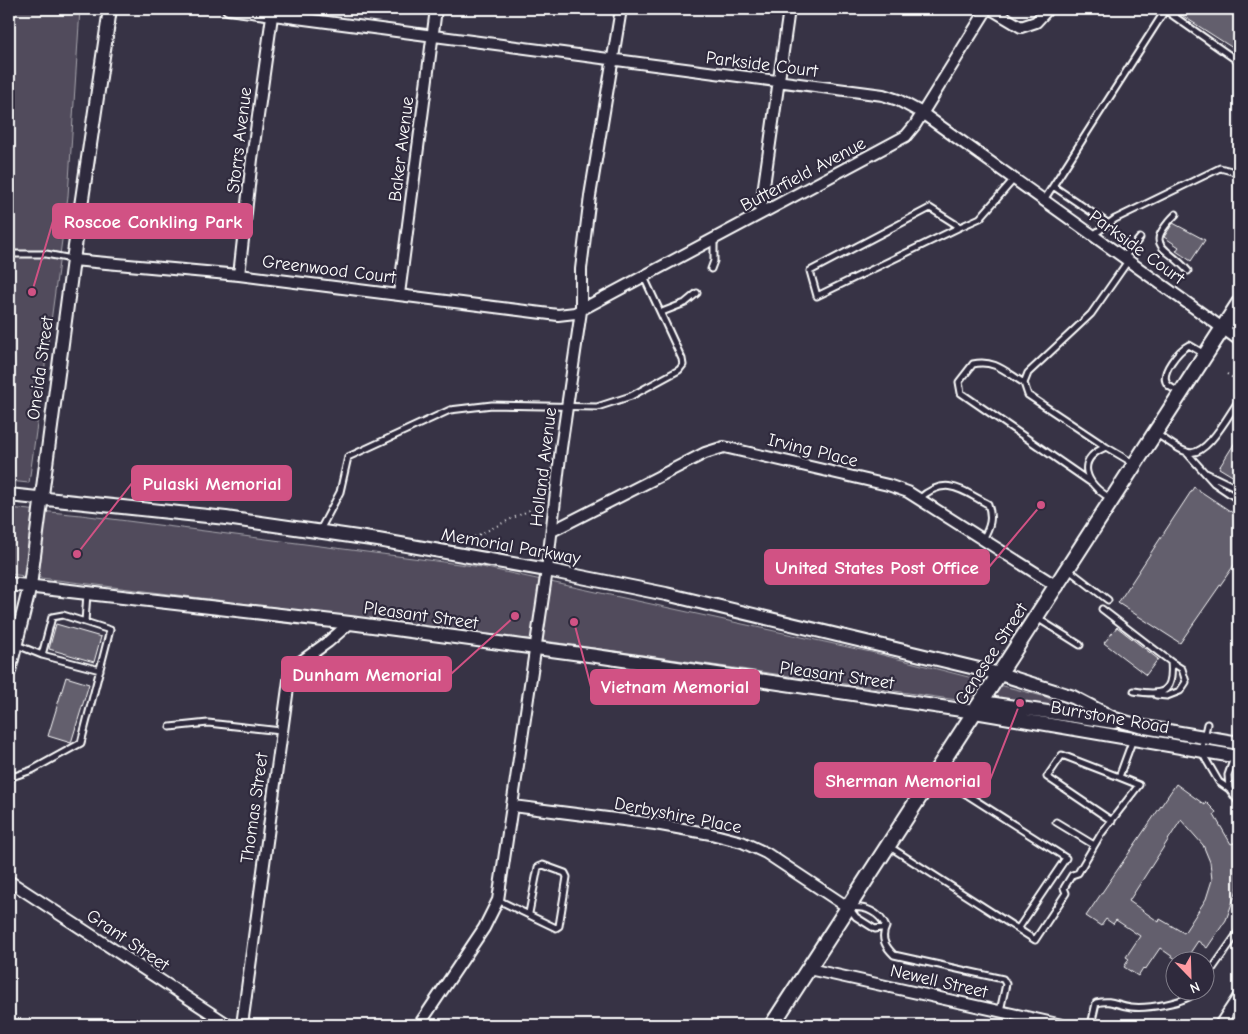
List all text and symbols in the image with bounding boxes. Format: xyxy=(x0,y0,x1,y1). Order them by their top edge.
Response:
street label: Parkside Court xyxy=(705,47,820,82)
street label: Storrs Avenue xyxy=(223,86,256,194)
street label: Baker Avenue xyxy=(385,95,418,203)
street label: Butterfield Avenue xyxy=(737,133,869,216)
callout: Roscoe Conkling Park xyxy=(53,204,252,238)
street label: Parkside Court xyxy=(1085,206,1189,290)
text: Roscoe Conkling Park xyxy=(64,211,243,233)
street label: Greenwood Court xyxy=(261,251,398,288)
street label: Oneida Street xyxy=(23,314,58,421)
street label: Holland Avenue xyxy=(526,406,561,528)
street label: Irving Place xyxy=(766,429,860,472)
callout: Pulaski Memorial xyxy=(132,466,291,500)
text: Pulaski Memorial xyxy=(142,473,282,495)
street label: Memorial Parkway xyxy=(440,524,583,569)
callout: United States Post Office xyxy=(765,550,989,584)
text: United States Post Office xyxy=(775,557,979,579)
street label: Pleasant Street xyxy=(362,597,480,634)
street label: Genesee Street xyxy=(951,599,1033,709)
callout: Dunham Memorial xyxy=(282,657,451,691)
street label: Pleasant Street xyxy=(778,657,896,694)
text: Dunham Memorial xyxy=(292,664,442,686)
callout: Vietnam Memorial xyxy=(591,670,759,704)
text: Vietnam Memorial xyxy=(601,676,749,698)
street label: Burrstone Road xyxy=(1049,697,1171,738)
street label: Thomas Street xyxy=(236,751,273,865)
callout: Sherman Memorial xyxy=(815,763,990,797)
text: Sherman Memorial xyxy=(825,770,981,792)
street label: Derbyshire Place xyxy=(613,793,743,838)
street label: Grant Street xyxy=(82,905,174,976)
north arrow xyxy=(1166,952,1216,1002)
street label: Newell Street xyxy=(888,960,990,1003)
text: N xyxy=(1187,978,1202,997)

